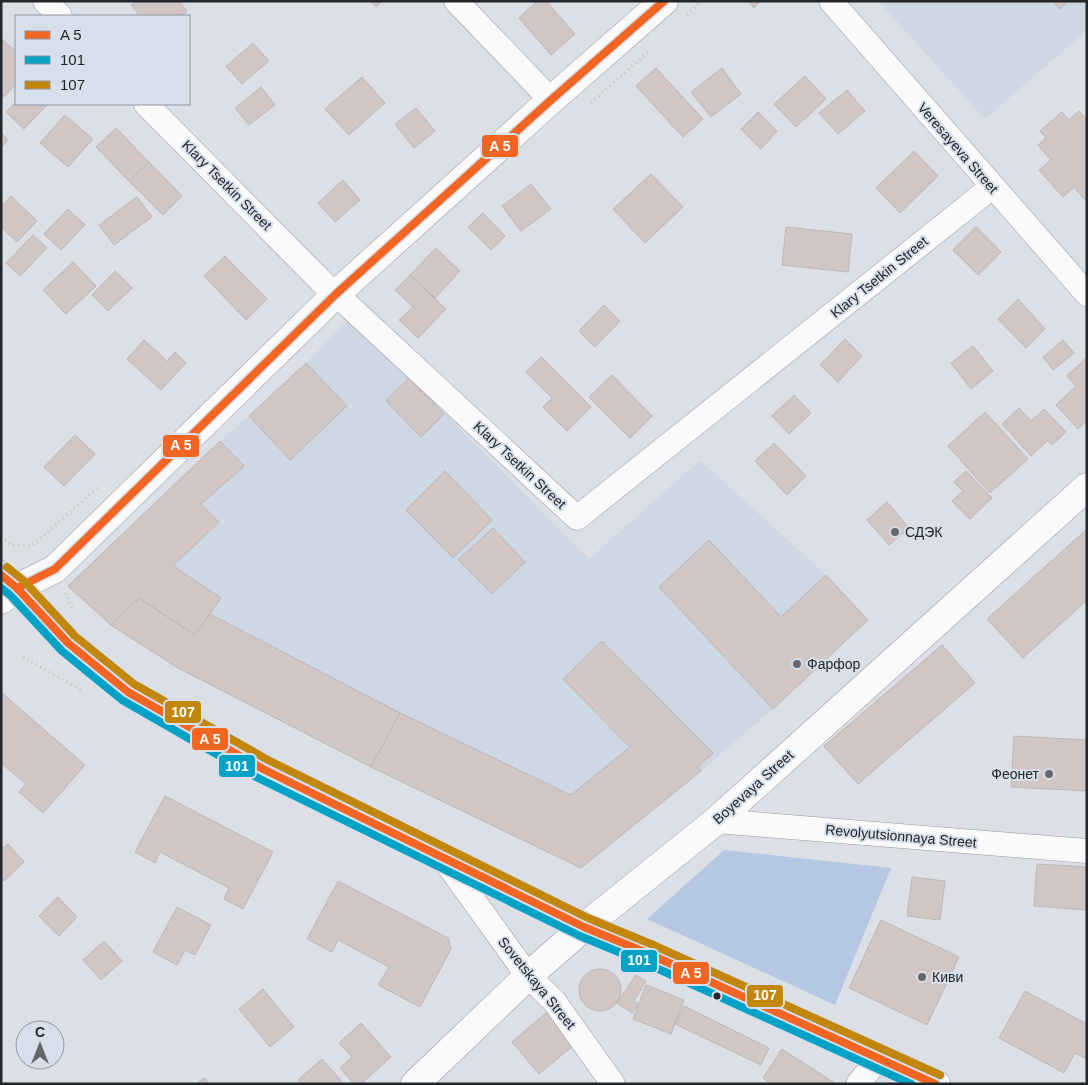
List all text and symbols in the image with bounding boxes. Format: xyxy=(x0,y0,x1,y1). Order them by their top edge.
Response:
legend xyxy=(15,15,190,105)
text: A 5 xyxy=(60,26,82,43)
text: 101 xyxy=(60,51,85,68)
text: 107 xyxy=(60,76,85,93)
street label: Veresayeva Street xyxy=(914,100,1002,196)
line badge: A 5 xyxy=(481,134,519,158)
street label: Klary Tsetkin Street xyxy=(179,137,275,233)
text: A 5 xyxy=(489,138,511,154)
street label: Klary Tsetkin Street xyxy=(827,233,931,321)
street label: Klary Tsetkin Street xyxy=(471,418,570,512)
line badge: A 5 xyxy=(162,434,200,458)
text: A 5 xyxy=(170,437,192,453)
place label: СДЭК xyxy=(905,524,943,540)
marker: СДЭК xyxy=(889,526,901,538)
place label: Фарфор xyxy=(807,656,861,672)
marker: Фарфор xyxy=(791,658,803,670)
line badge: 107 xyxy=(164,700,202,724)
text: 107 xyxy=(171,704,195,720)
line badge: A 5 xyxy=(191,727,229,751)
text: A 5 xyxy=(199,731,221,747)
street label: Boyevaya Street xyxy=(709,747,797,827)
line badge: 101 xyxy=(218,754,256,778)
text: 101 xyxy=(225,758,249,774)
place label: Феонет xyxy=(991,766,1040,782)
marker: Феонет xyxy=(1043,768,1055,780)
street label: Revolyutsionnaya Street xyxy=(825,821,977,851)
street label: Sovetskaya Street xyxy=(495,934,579,1032)
line badge: 101 xyxy=(620,949,658,973)
text: 101 xyxy=(627,952,651,968)
line badge: A 5 xyxy=(672,961,710,985)
text: A 5 xyxy=(680,965,702,981)
place label: Киви xyxy=(932,969,963,985)
marker: Киви xyxy=(916,971,928,983)
line badge: 107 xyxy=(746,984,784,1008)
text: 107 xyxy=(753,987,777,1003)
unlabelled marker xyxy=(712,991,722,1001)
north arrow xyxy=(15,1020,65,1070)
text: С xyxy=(35,1024,45,1040)

